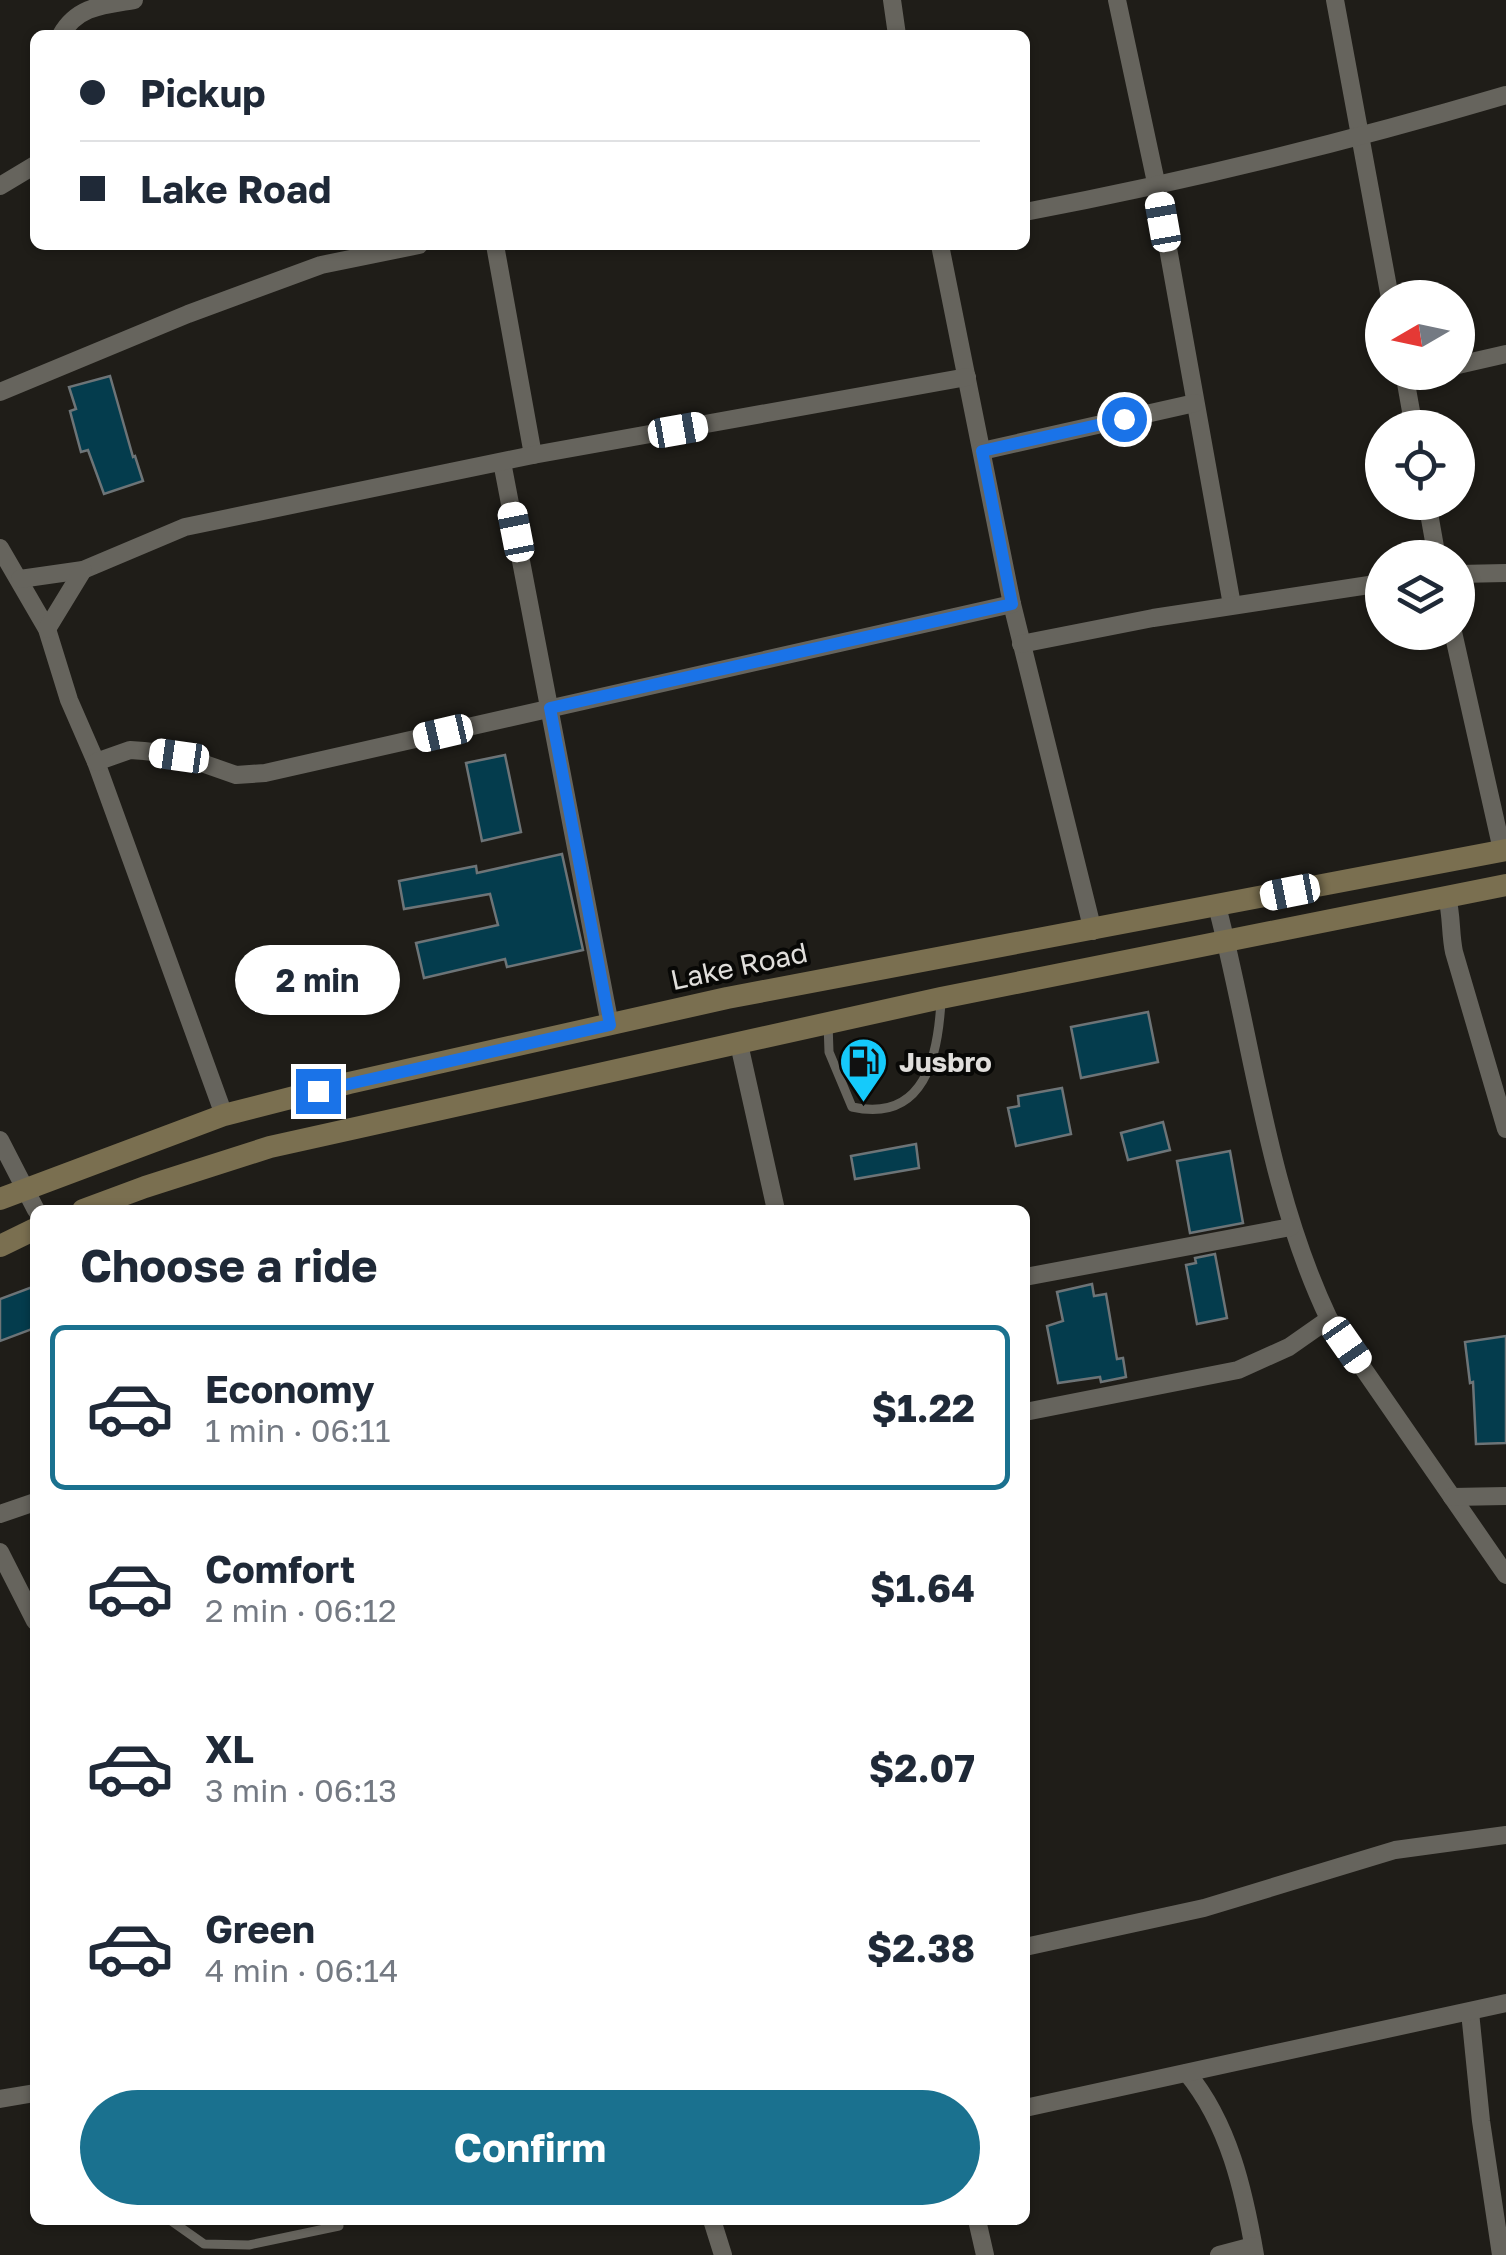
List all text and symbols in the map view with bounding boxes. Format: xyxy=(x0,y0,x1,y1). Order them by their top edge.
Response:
text: Pickup xyxy=(140,70,266,115)
text: Lake Road xyxy=(140,166,331,211)
car xyxy=(1143,190,1183,254)
north arrow xyxy=(1365,280,1475,390)
map controls xyxy=(1365,280,1475,650)
route start xyxy=(1102,397,1147,442)
car xyxy=(646,410,710,450)
button: locate xyxy=(1365,410,1475,520)
car xyxy=(496,500,536,564)
button: layers xyxy=(1365,540,1475,650)
car xyxy=(410,712,476,754)
car xyxy=(147,737,211,775)
car xyxy=(1258,872,1322,912)
street label: Lake Road xyxy=(667,935,810,996)
callout: 2 min xyxy=(236,946,400,1016)
text: 2 min xyxy=(276,961,359,999)
fuel station icon: Jusbro xyxy=(838,1036,890,1104)
place label: Jusbro xyxy=(899,1045,992,1078)
route end xyxy=(296,1069,341,1114)
text: Choose a ride xyxy=(80,1238,378,1292)
car xyxy=(1318,1312,1376,1378)
icon: car xyxy=(85,1363,175,1453)
text: Economy xyxy=(205,1366,374,1411)
text: $1.22 xyxy=(871,1385,975,1430)
text: 1 min · 06:11 xyxy=(205,1411,391,1449)
icon: car xyxy=(85,1543,175,1633)
text: Comfort xyxy=(205,1546,355,1591)
text: $1.64 xyxy=(870,1565,975,1610)
text: 2 min · 06:12 xyxy=(205,1591,397,1629)
icon: car xyxy=(85,1723,175,1813)
text: XL xyxy=(205,1726,254,1771)
text: $2.07 xyxy=(869,1745,975,1790)
text: 3 min · 06:13 xyxy=(205,1771,397,1809)
icon: car xyxy=(85,1903,175,1993)
text: Green xyxy=(205,1906,315,1951)
text: $2.38 xyxy=(867,1925,975,1970)
text: 4 min · 06:14 xyxy=(205,1951,399,1989)
button: Confirm xyxy=(80,2090,980,2205)

